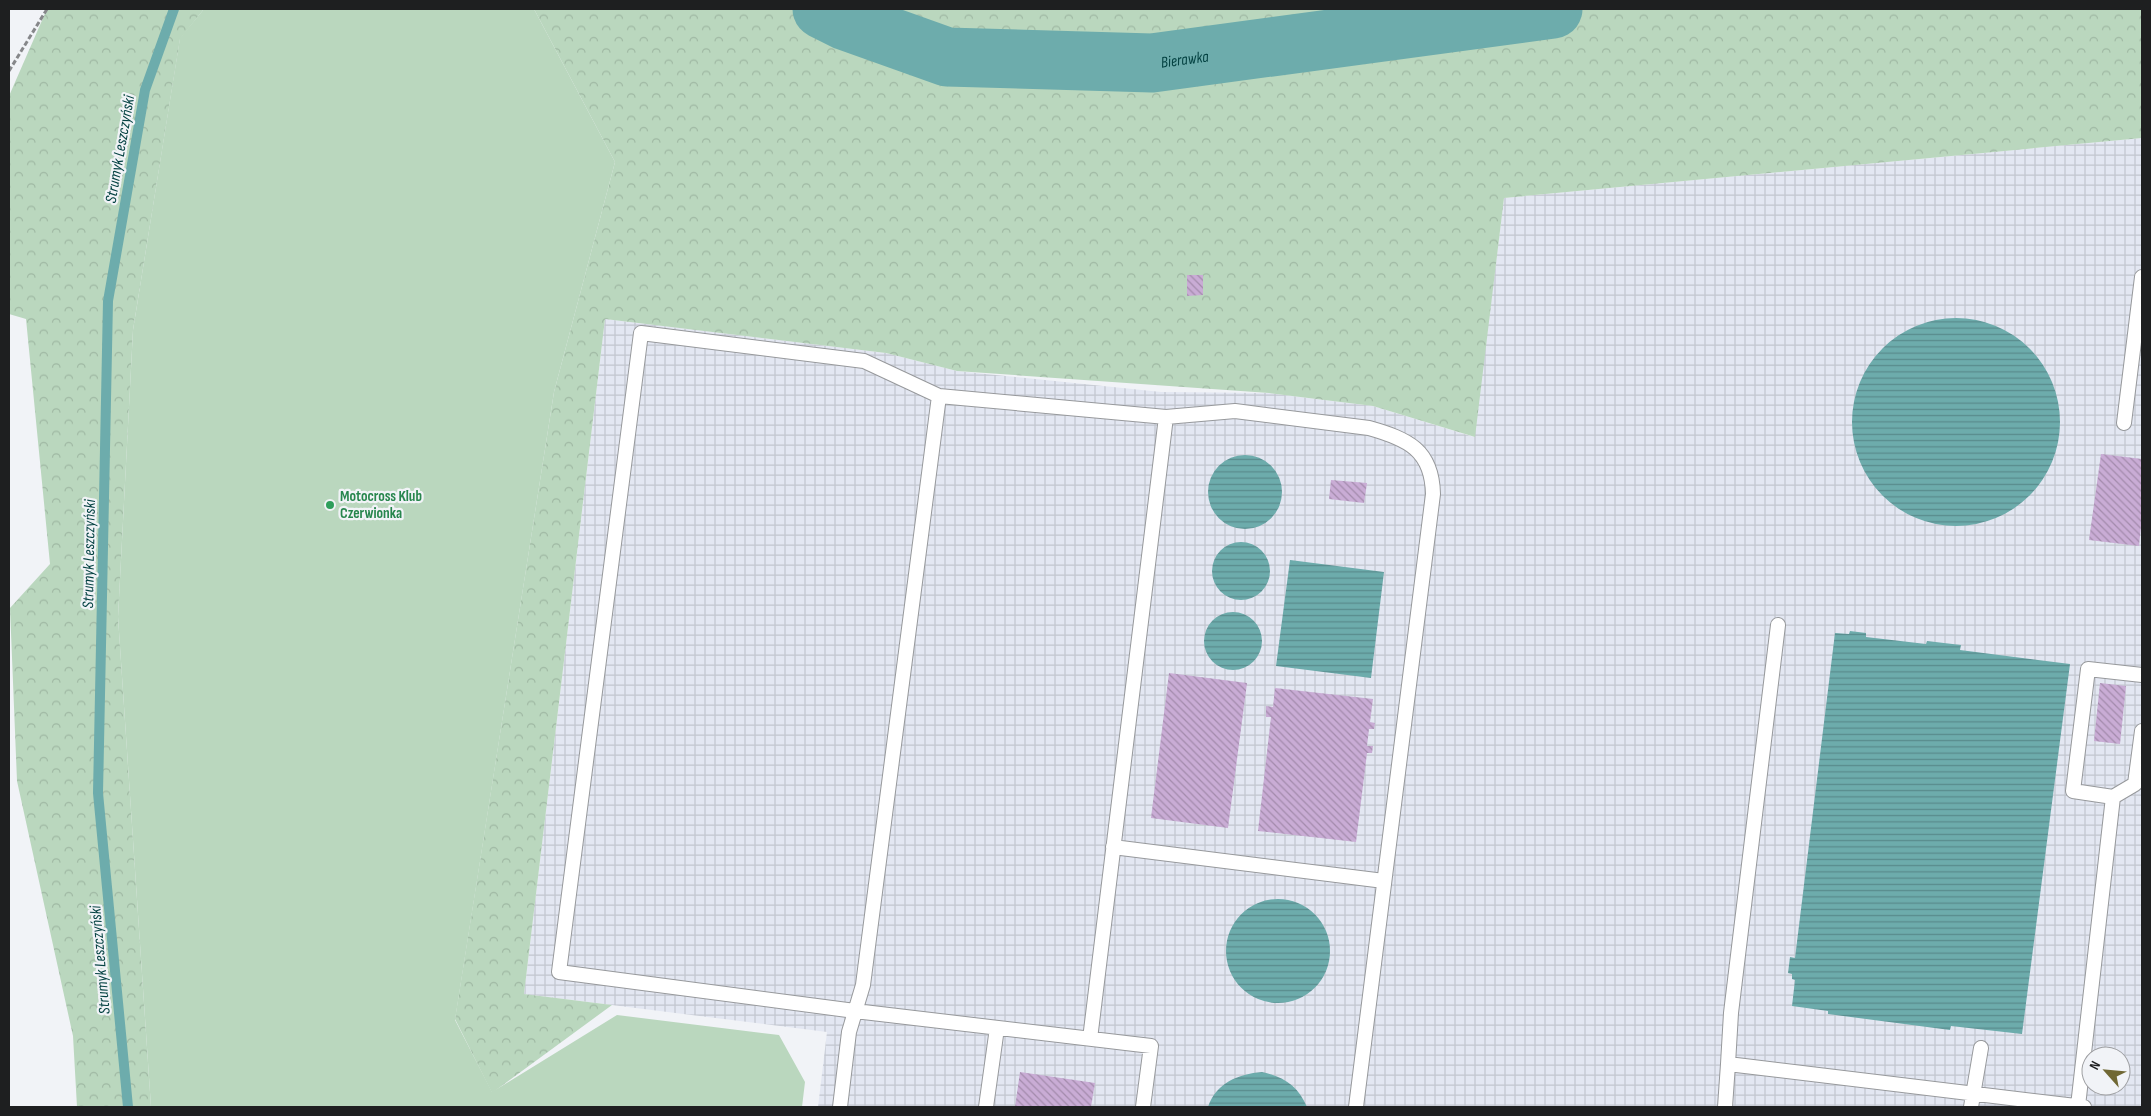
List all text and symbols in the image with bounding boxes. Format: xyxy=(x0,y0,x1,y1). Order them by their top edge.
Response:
water label: Bierawka xyxy=(1160,47,1210,73)
water label: Strumyk Leszczyński xyxy=(102,93,139,205)
place label: Motocross Klub Czerwionka xyxy=(340,487,422,523)
water label: Strumyk Leszczyński xyxy=(79,498,100,609)
marker: Motocross Klub Czerwionka xyxy=(324,499,336,511)
water label: Strumyk Leszczyński xyxy=(86,904,115,1015)
north arrow xyxy=(2081,1046,2131,1096)
text: N xyxy=(2086,1058,2104,1073)

